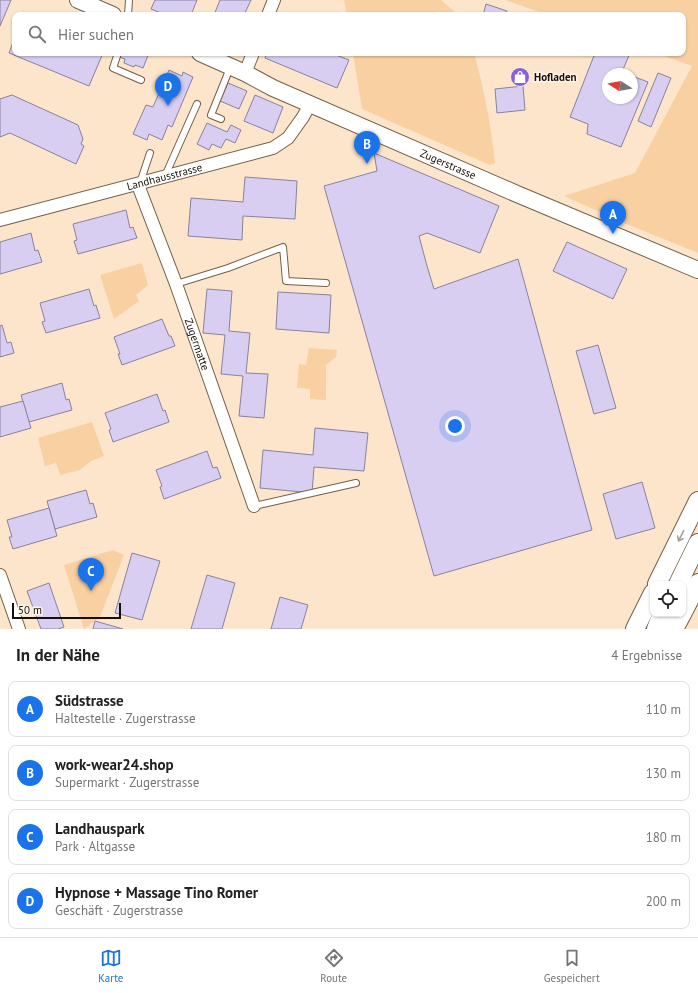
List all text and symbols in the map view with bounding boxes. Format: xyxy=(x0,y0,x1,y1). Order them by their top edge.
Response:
search box xyxy=(12,12,686,56)
icon: search xyxy=(26,23,48,45)
text: Hier suchen xyxy=(58,25,134,44)
shop icon: Hofladen xyxy=(509,66,531,88)
north arrow xyxy=(602,68,638,104)
place label: Hofladen xyxy=(534,70,577,84)
pin: D xyxy=(155,73,181,106)
pin: B xyxy=(354,131,380,164)
street label: Zugerstrasse xyxy=(418,146,479,183)
street label: Landhausstrasse xyxy=(125,160,204,193)
pin: A xyxy=(600,201,626,234)
street label: Zugermatte xyxy=(182,316,213,373)
your location xyxy=(445,416,465,436)
one-way arrow xyxy=(677,530,684,542)
pin: C xyxy=(78,558,104,591)
map controls xyxy=(650,581,686,617)
button: locate xyxy=(650,581,686,617)
scale bar xyxy=(12,601,121,620)
text: 50 m xyxy=(18,603,42,617)
text: In der Nähe xyxy=(16,644,100,666)
text: 4 Ergebnisse xyxy=(611,647,682,664)
text: Südstrasse xyxy=(55,691,124,710)
text: A xyxy=(26,701,34,718)
text: 110 m xyxy=(646,701,681,718)
text: Haltestelle · Zugerstrasse xyxy=(55,710,196,727)
text: work-wear24.shop xyxy=(55,755,174,774)
text: B xyxy=(26,765,34,782)
text: 130 m xyxy=(646,765,681,782)
text: Supermarkt · Zugerstrasse xyxy=(55,774,199,791)
text: Landhauspark xyxy=(55,819,145,838)
text: C xyxy=(26,829,34,846)
text: 180 m xyxy=(646,829,681,846)
text: Park · Altgasse xyxy=(55,838,135,855)
text: Hypnose + Massage Tino Romer xyxy=(55,883,258,902)
text: D xyxy=(26,893,34,910)
text: 200 m xyxy=(646,893,681,910)
text: Geschäft · Zugerstrasse xyxy=(55,902,183,919)
tab: Karte xyxy=(98,947,123,985)
tab: Route xyxy=(320,947,347,985)
tab: Gespeichert xyxy=(544,947,600,985)

